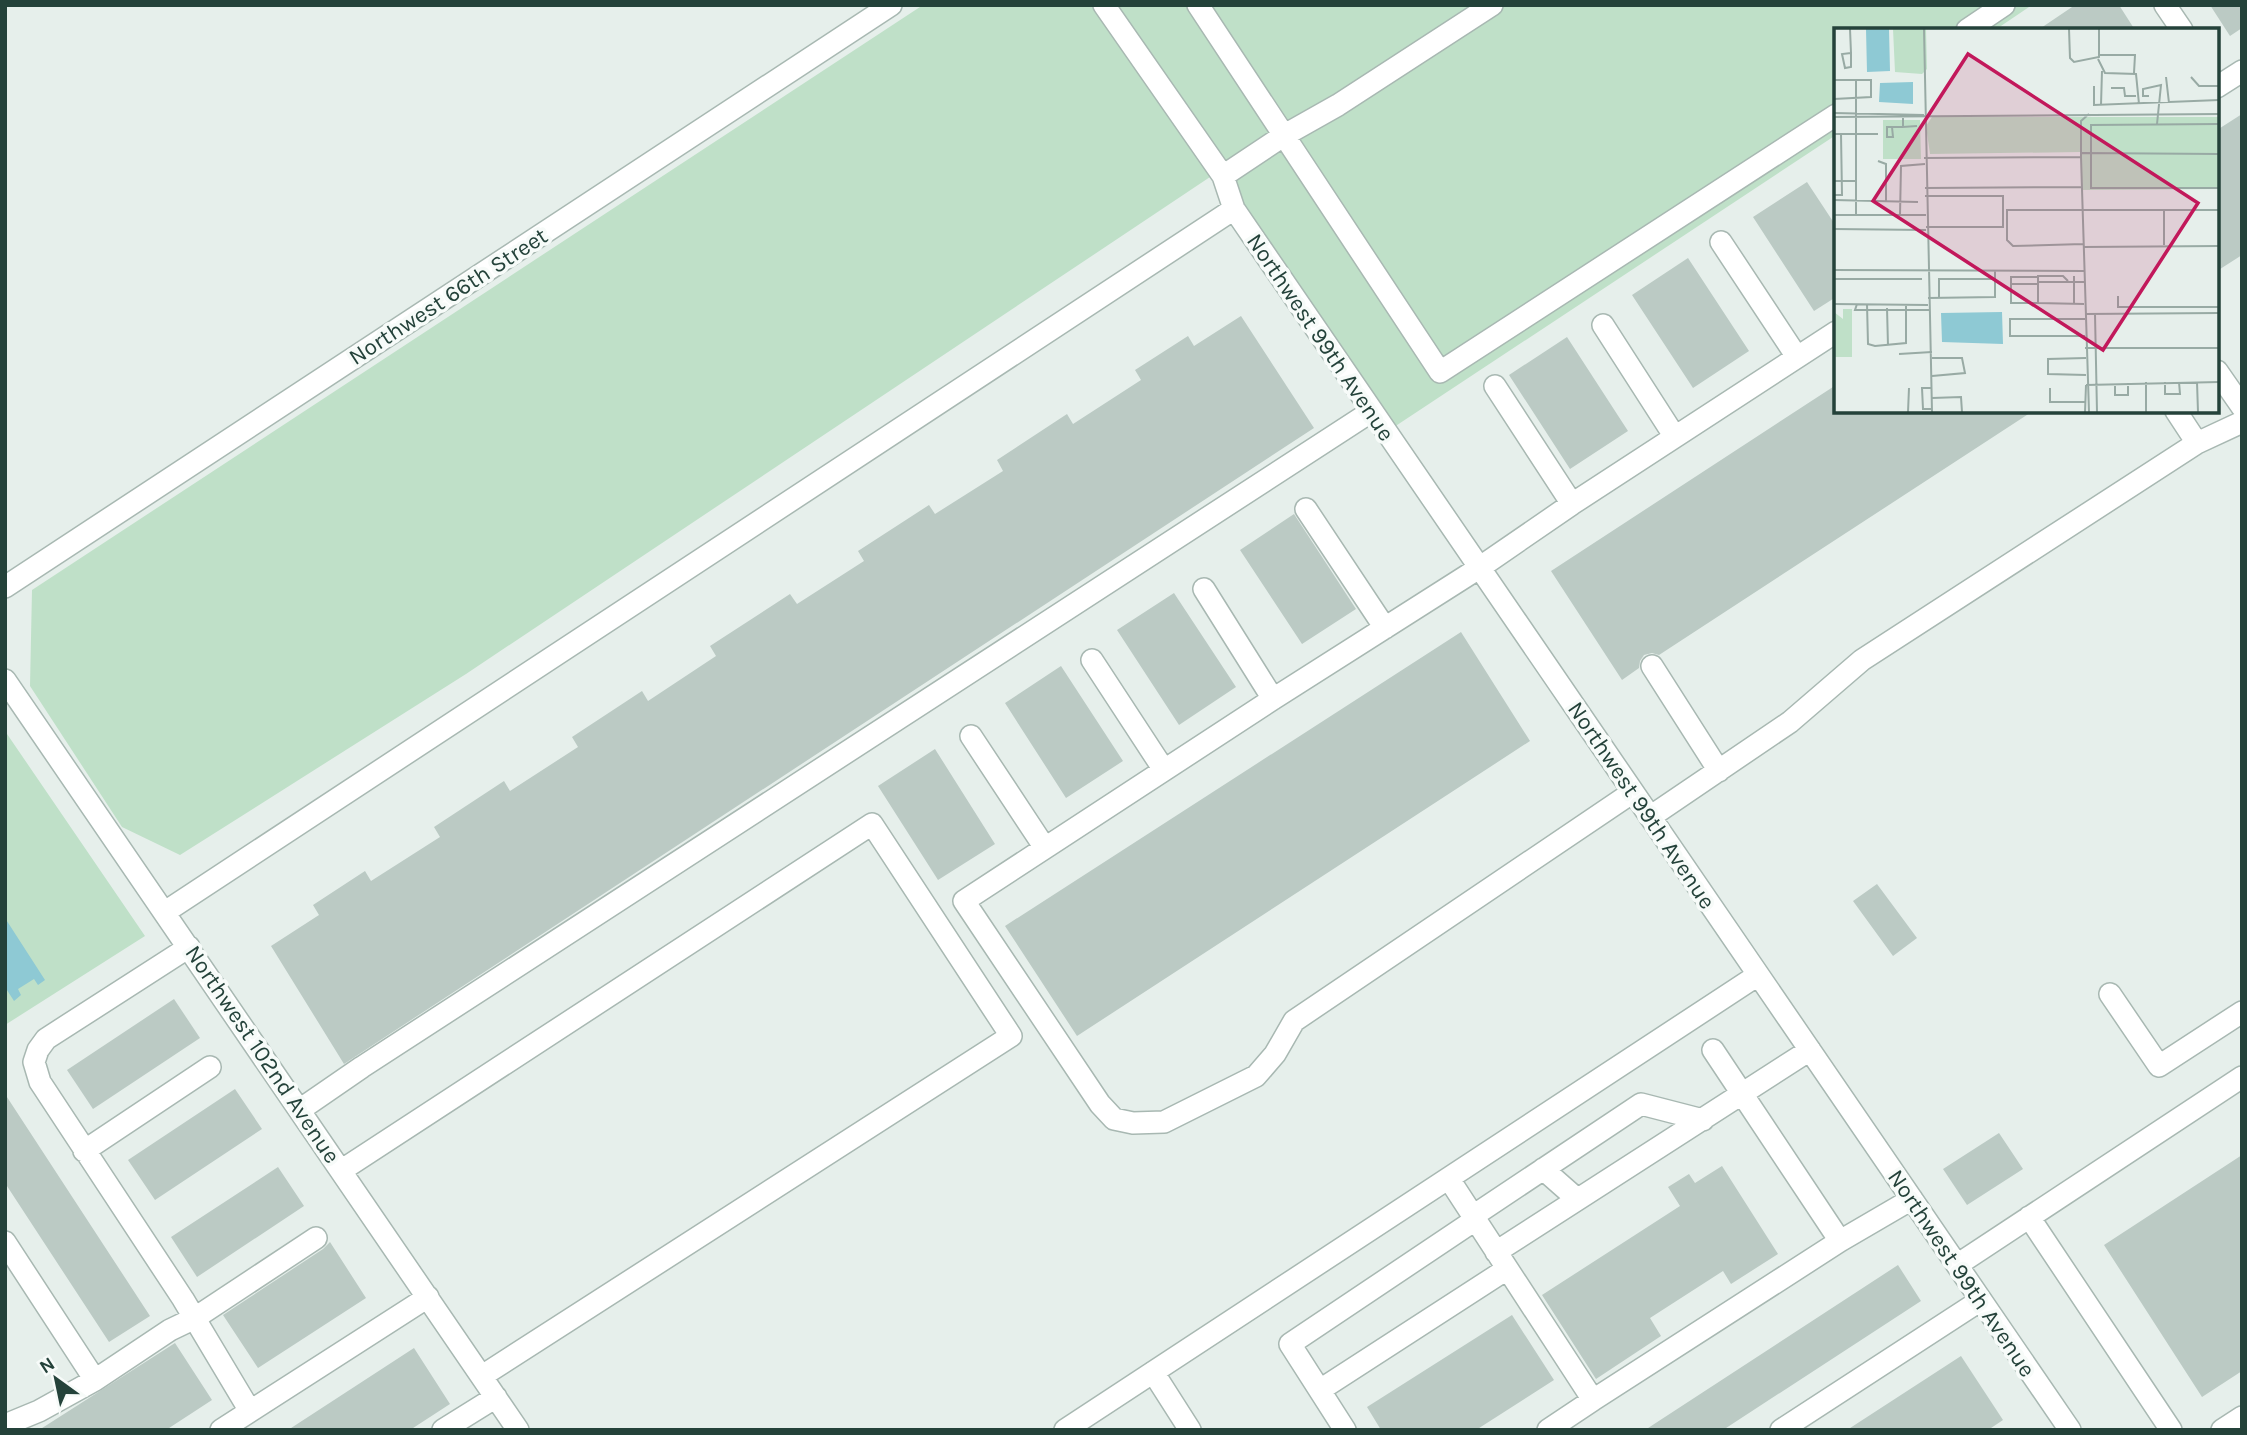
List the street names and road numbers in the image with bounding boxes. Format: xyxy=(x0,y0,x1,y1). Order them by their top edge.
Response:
street label: Northwest 66th Street xyxy=(344,222,553,371)
street label: Northwest 99th Avenue xyxy=(1241,229,1400,446)
street label: Northwest 99th Avenue xyxy=(1562,697,1721,914)
street label: Northwest 102nd Avenue xyxy=(180,940,346,1168)
street label: Northwest 99th Avenue xyxy=(1882,1165,2041,1382)

